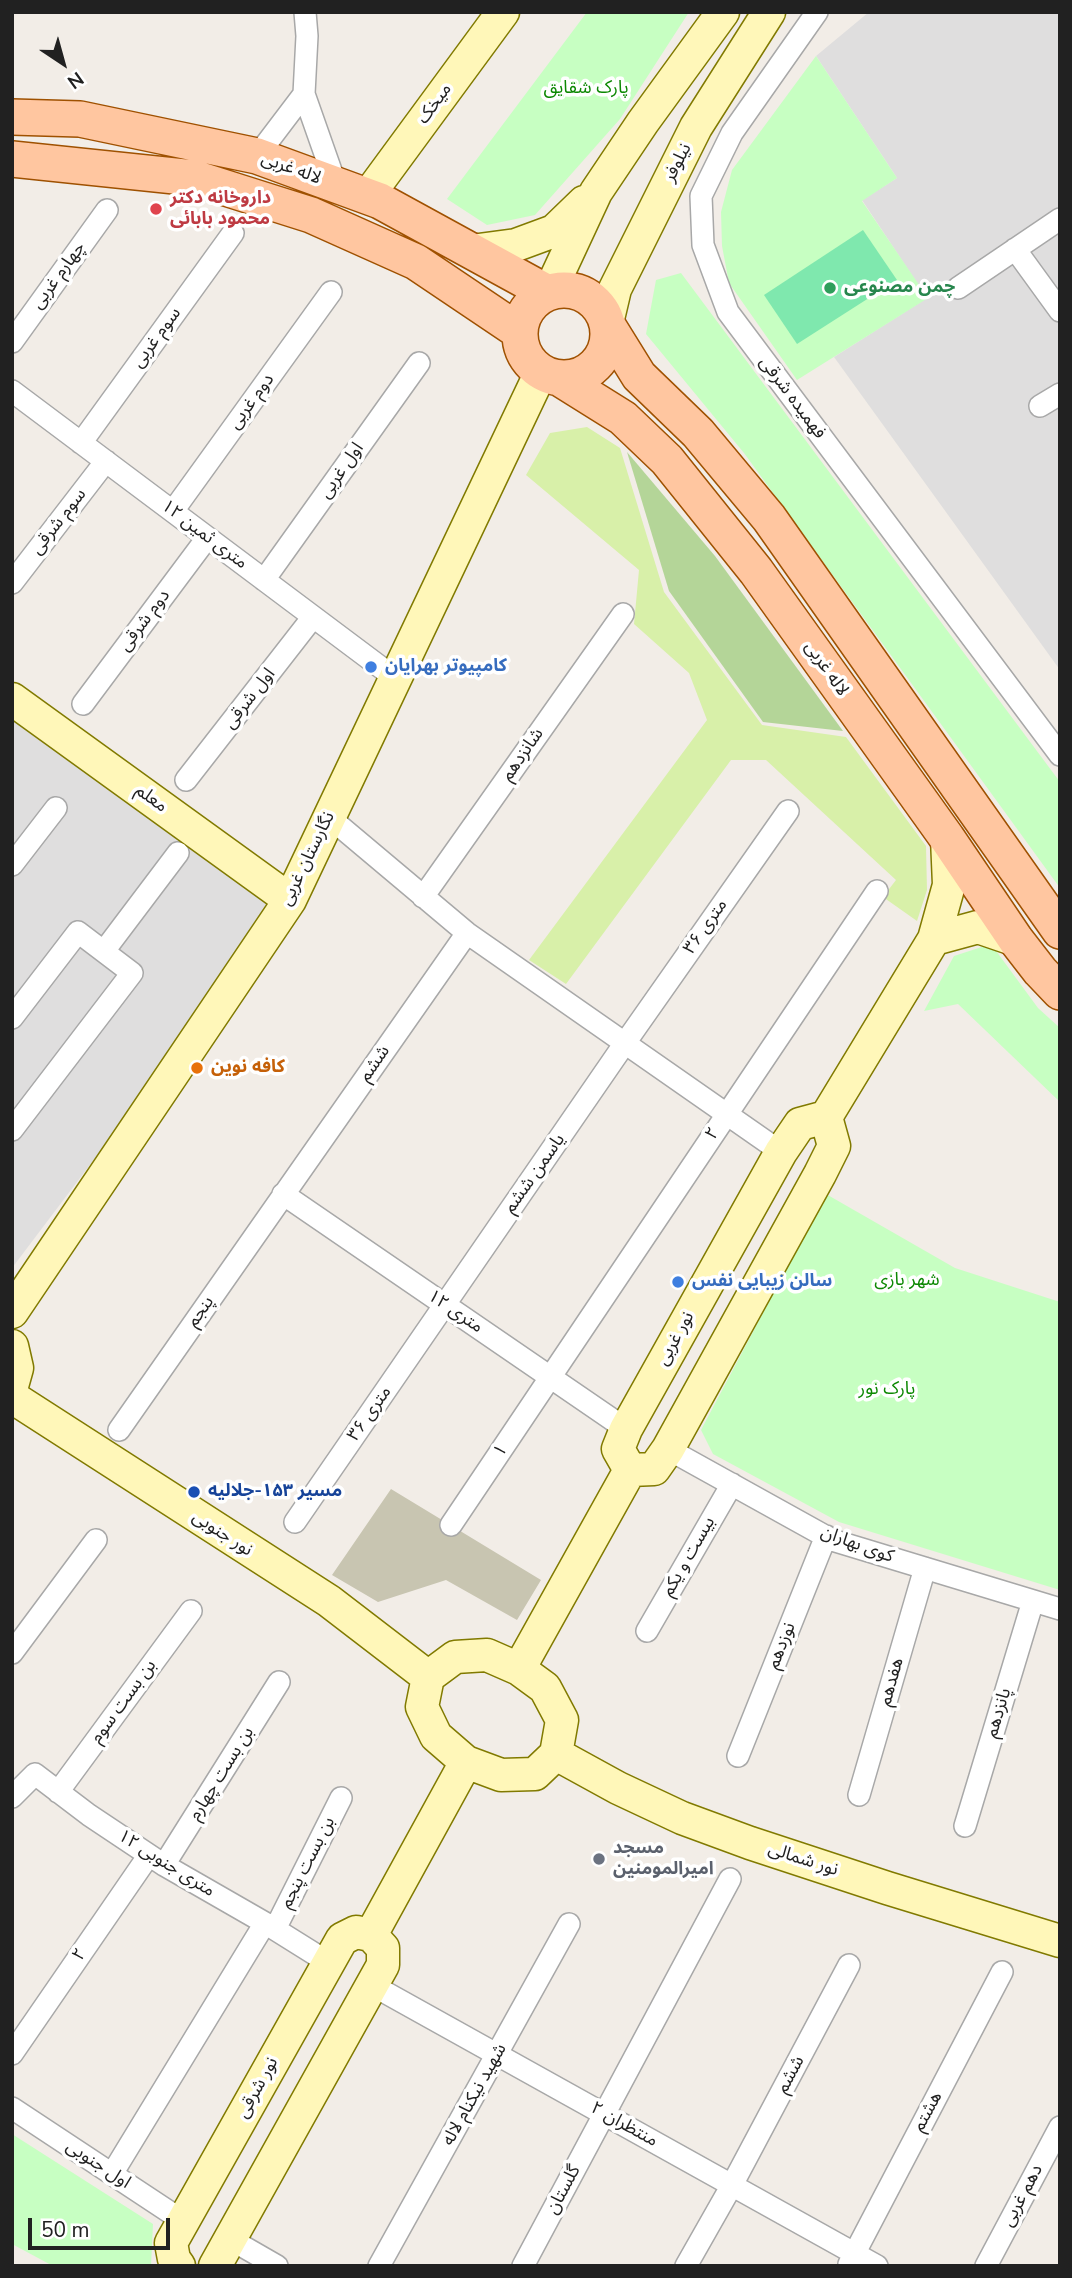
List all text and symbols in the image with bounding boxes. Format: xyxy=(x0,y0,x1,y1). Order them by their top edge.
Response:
north arrow xyxy=(28,28,98,98)
text: N xyxy=(62,65,89,95)
park label: پارک شقایق xyxy=(543,78,629,100)
street label: میخک xyxy=(413,79,457,129)
street label: نیلوفر xyxy=(659,140,697,186)
street label: لاله غربی xyxy=(258,148,324,190)
place label: داروخانه دکتر محمود بابائی xyxy=(170,188,271,230)
marker: داروخانه دکتر محمود بابائی xyxy=(148,201,164,217)
street label: چهارم غربی xyxy=(27,238,91,314)
place label: چمن مصنوعی xyxy=(844,277,955,299)
marker: چمن مصنوعی xyxy=(822,280,838,296)
street label: سوم غربی xyxy=(128,303,186,373)
street label: فهمیده شرقی xyxy=(754,352,830,444)
street label: دوم غربی xyxy=(225,370,279,434)
street label: اول غربی xyxy=(315,439,369,503)
street label: سوم شرقی xyxy=(26,485,92,559)
street label: ۱۲ متری ثمین xyxy=(157,496,251,574)
street label: دوم شرقی xyxy=(115,586,175,656)
street label: لاله غربی xyxy=(799,637,853,701)
place label: کامپیوتر بهرایان xyxy=(385,656,507,678)
marker: کامپیوتر بهرایان xyxy=(363,659,379,675)
street label: اول شرقی xyxy=(219,664,281,734)
street label: شانزدهم xyxy=(497,724,549,786)
street label: معلم xyxy=(131,780,171,818)
street label: نگارستان غربی xyxy=(276,808,340,910)
street label: ۳۶ متری xyxy=(679,895,733,959)
street label: ششم xyxy=(355,1042,395,1086)
place label: کافه نوین xyxy=(211,1057,285,1079)
marker: کافه نوین xyxy=(189,1060,205,1076)
street label: ۲ xyxy=(701,1124,725,1144)
street label: یاسمن ششم xyxy=(500,1130,570,1218)
park label: شهر بازی xyxy=(874,1270,940,1292)
place label: سالن زیبایی نفس xyxy=(692,1271,832,1293)
marker: سالن زیبایی نفس xyxy=(670,1274,686,1290)
street label: ۱۲ متری xyxy=(423,1286,487,1338)
street label: پنجم xyxy=(183,1292,219,1332)
street label: نور غربی xyxy=(652,1308,700,1370)
park label: پارک نور xyxy=(859,1379,915,1401)
street label: ۳۶ متری xyxy=(343,1382,397,1446)
street label: ۱ xyxy=(489,1441,513,1461)
place label: مسیر ۱۵۳-جلالیه xyxy=(208,1481,342,1503)
marker: مسیر ۱۵۳-جلالیه xyxy=(186,1484,202,1500)
street label: نور جنوبی xyxy=(188,1506,256,1562)
street label: بیست و یکم xyxy=(658,1513,720,1601)
street label: کوی بهاران xyxy=(818,1522,896,1568)
street label: نوزدهم xyxy=(763,1619,801,1673)
street label: هفدهم xyxy=(875,1655,909,1709)
street label: بن بست سوم xyxy=(86,1656,162,1748)
street label: پانزدهم xyxy=(981,1685,1017,1741)
street label: بن بست چهارم xyxy=(185,1723,259,1825)
street label: بن بست پنجم xyxy=(276,1813,340,1913)
street label: ۱۲ متری جنوبی xyxy=(114,1826,218,1902)
place label: مسجد امیرالمومنین xyxy=(613,1838,714,1881)
street label: نور شمالی xyxy=(765,1839,841,1881)
marker: مسجد امیرالمومنین xyxy=(591,1851,607,1867)
street label: ۲ xyxy=(68,1945,92,1965)
street label: شهید نیکنام لاله xyxy=(438,2040,512,2150)
street label: ششم xyxy=(772,2052,810,2098)
street label: نور شرقی xyxy=(232,2054,284,2122)
street label: هشتم xyxy=(908,2088,948,2136)
street label: منتظران ۲ xyxy=(587,2098,661,2152)
street label: اول جنوبی xyxy=(62,2136,134,2194)
street label: دهم غربی xyxy=(998,2161,1048,2231)
street label: گلستان xyxy=(542,2162,586,2218)
scale bar xyxy=(32,2204,173,2248)
text: 50 m xyxy=(41,2216,90,2244)

